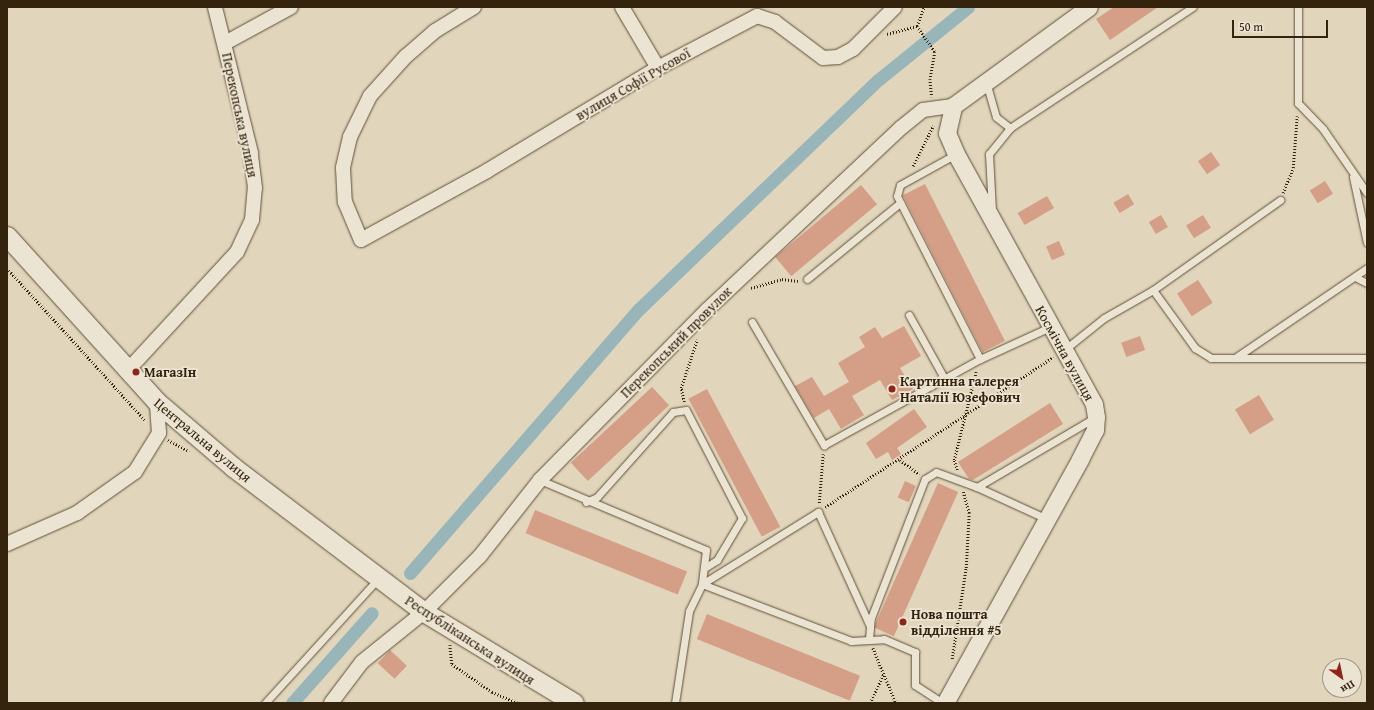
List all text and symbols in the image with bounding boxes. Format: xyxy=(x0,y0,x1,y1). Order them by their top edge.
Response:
scale bar xyxy=(1234,12,1330,38)
text: 50 m xyxy=(1239,18,1263,35)
street label: вулиця Софії Русової xyxy=(573,44,693,124)
street label: Перекопська вулиця xyxy=(219,51,261,179)
street label: Перекопський провулок xyxy=(617,283,735,401)
street label: Космічна вулиця xyxy=(1032,302,1098,404)
place label: МагазІн xyxy=(144,364,196,380)
marker: МагазІн xyxy=(131,367,141,377)
place label: Картинна галерея Наталії Юзефович xyxy=(900,373,1020,406)
marker: Картинна галерея Наталії Юзефович xyxy=(887,384,897,394)
street label: Центральна вулиця xyxy=(151,394,255,486)
street label: Республіканська вулиця xyxy=(402,592,538,688)
place label: Нова пошта відділення #5 xyxy=(911,606,1002,638)
marker: Нова пошта відділення #5 xyxy=(898,617,908,627)
north arrow xyxy=(1322,658,1362,698)
text: Пн xyxy=(1338,677,1358,698)

